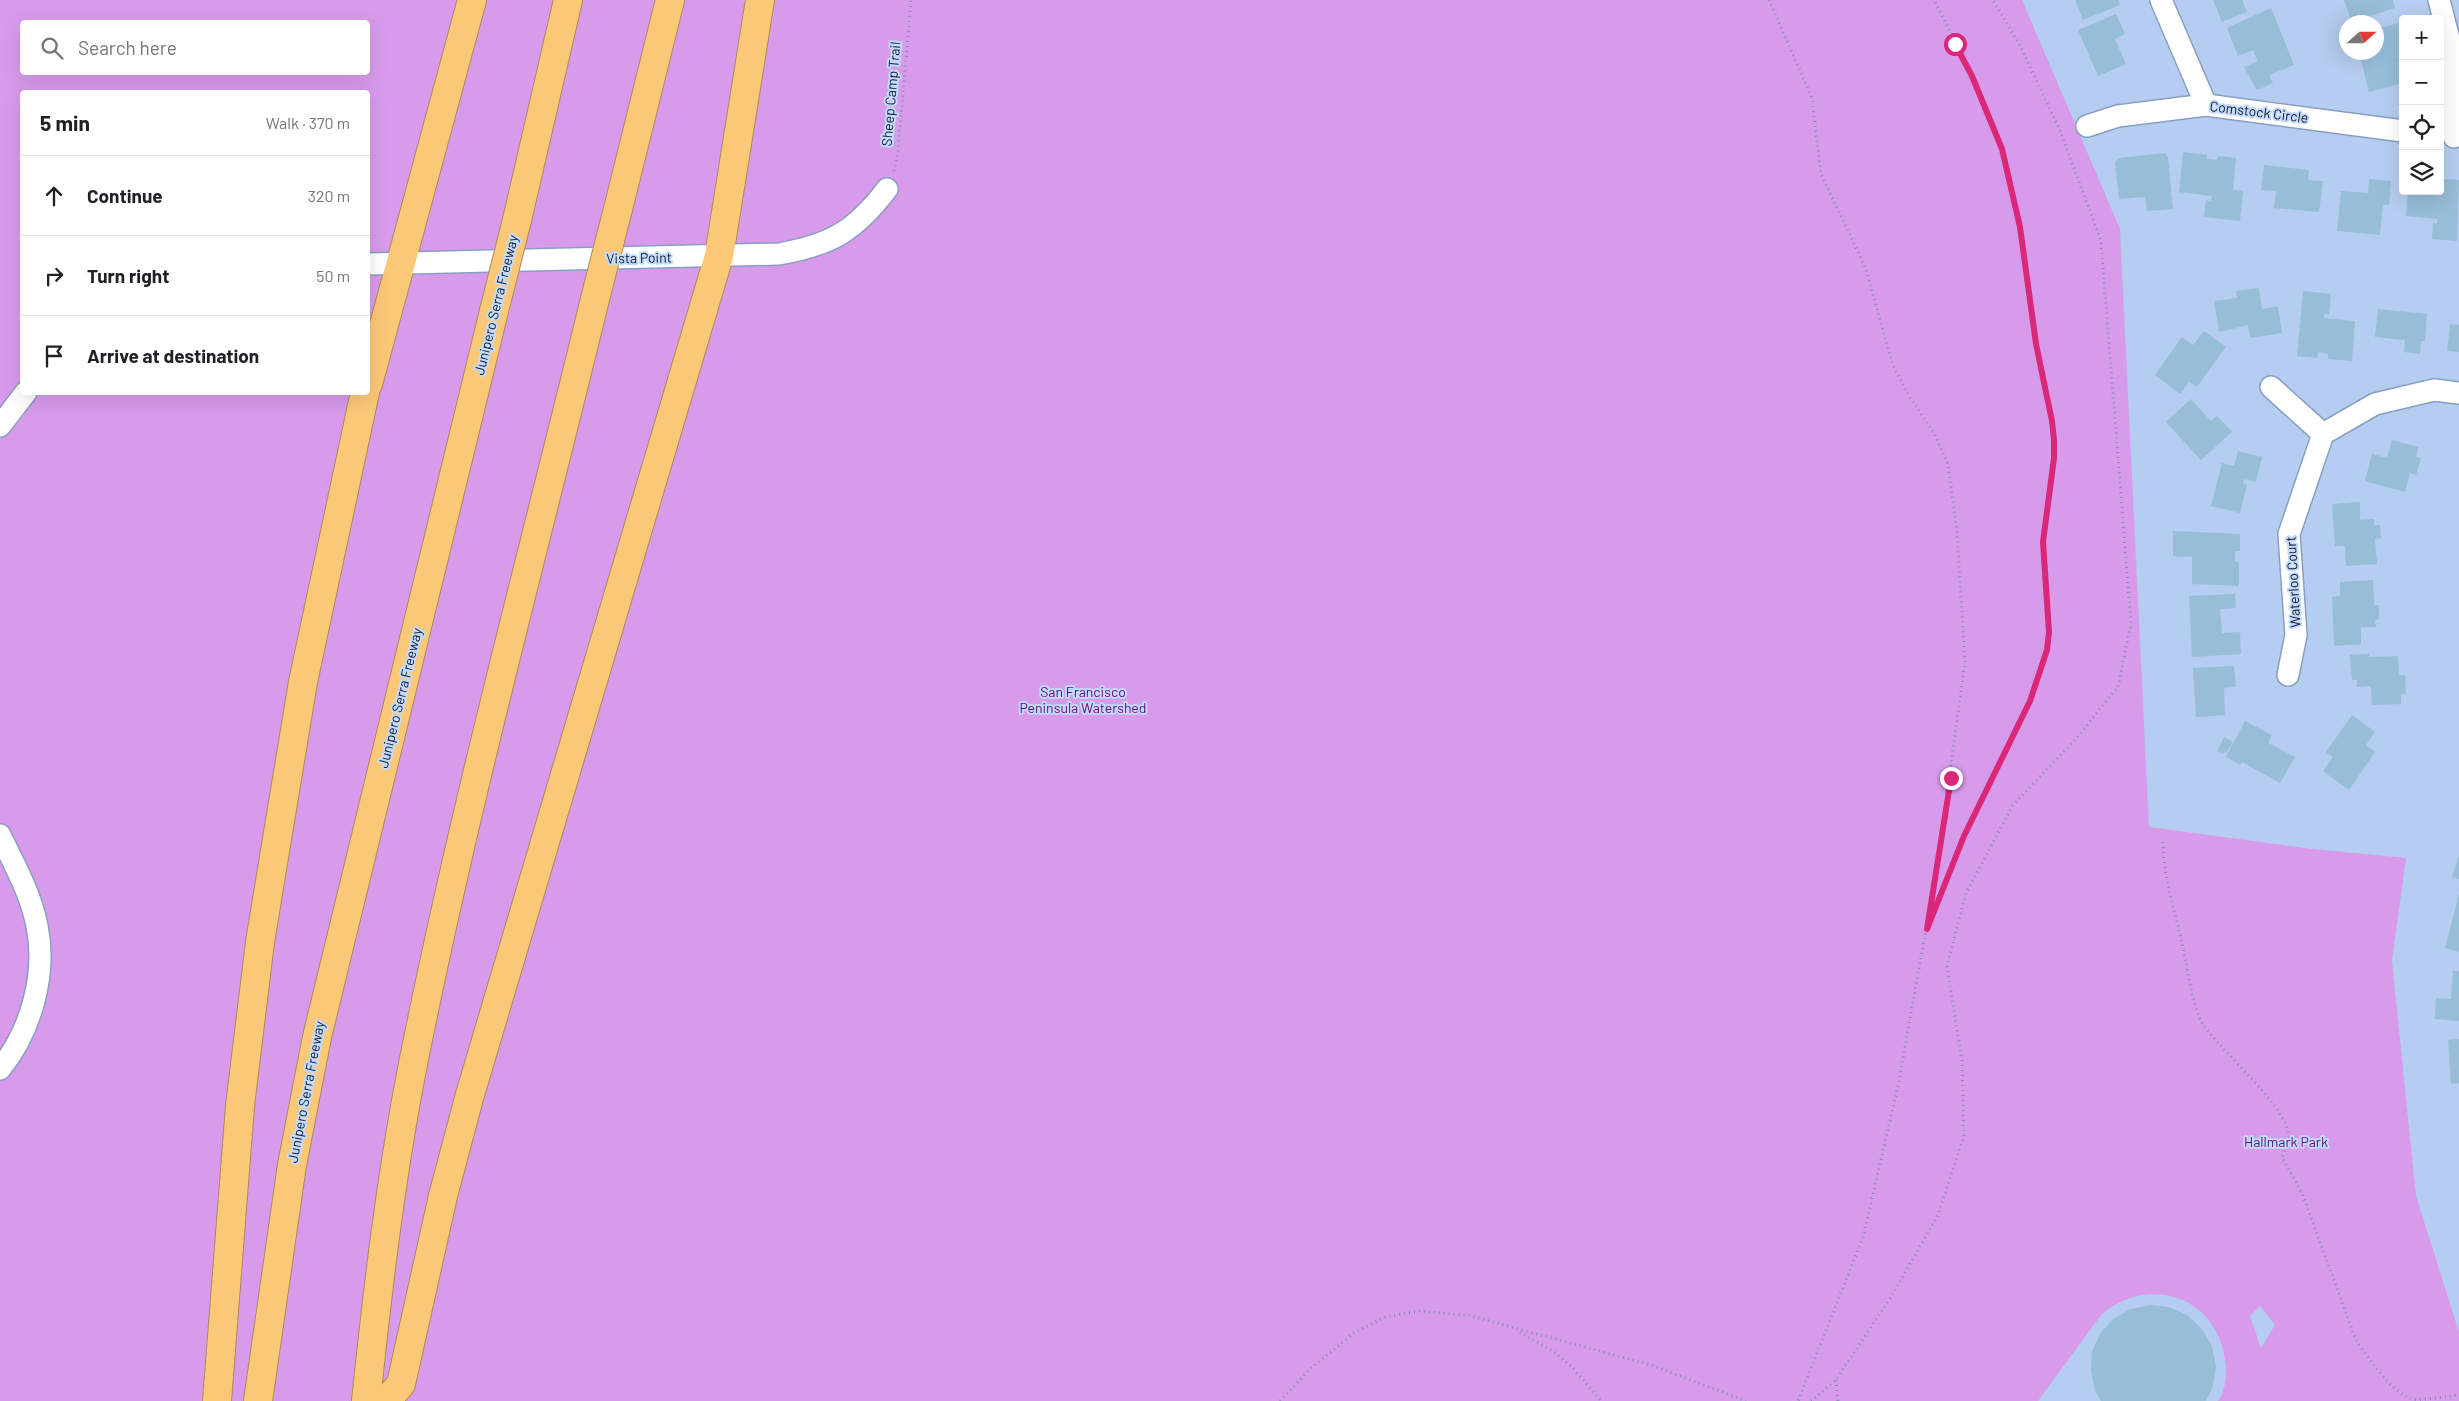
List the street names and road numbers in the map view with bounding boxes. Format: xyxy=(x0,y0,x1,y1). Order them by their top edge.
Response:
street label: Sheep Camp Trail xyxy=(877,41,904,147)
street label: Comstock Circle xyxy=(2209,97,2309,126)
street label: Junipero Serra Freeway xyxy=(470,232,521,377)
street label: Vista Point xyxy=(606,248,672,267)
street label: Waterloo Court xyxy=(2282,536,2303,628)
street label: Junipero Serra Freeway xyxy=(374,625,425,770)
street label: Junipero Serra Freeway xyxy=(283,1019,328,1164)

